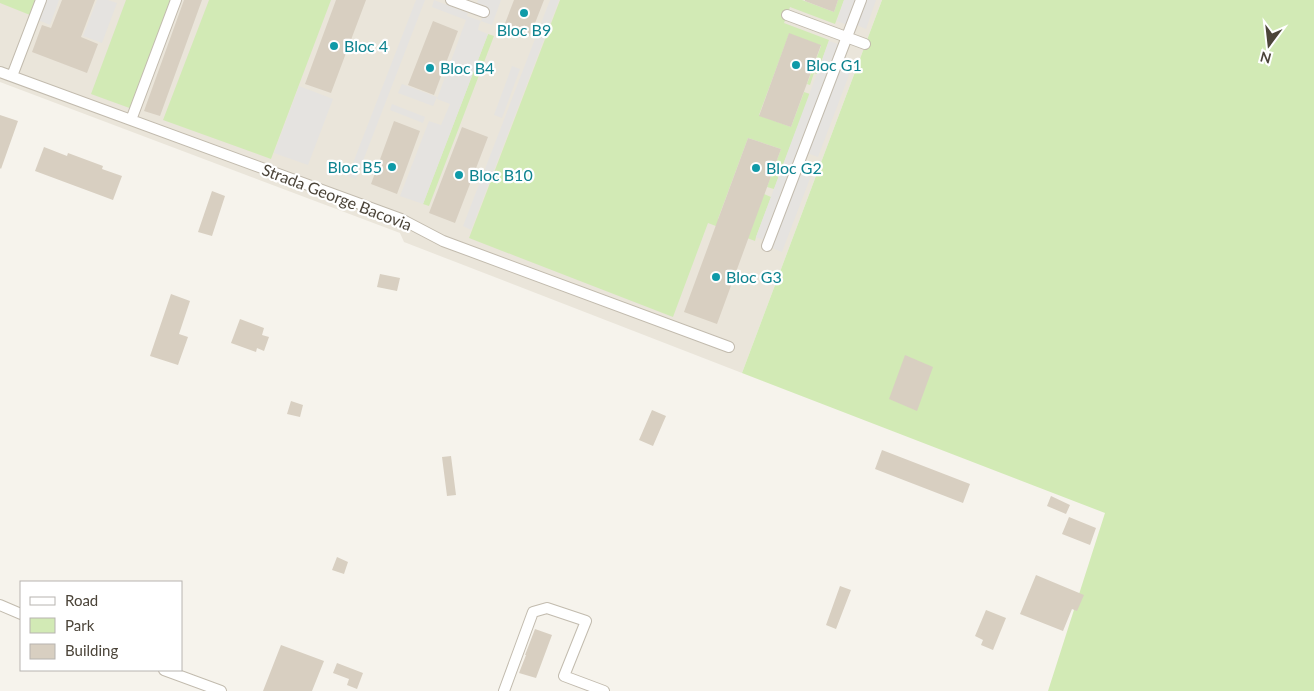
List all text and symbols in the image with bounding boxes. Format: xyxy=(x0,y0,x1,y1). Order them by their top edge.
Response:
marker: Bloc B9 xyxy=(518,7,530,19)
place label: Bloc B9 xyxy=(497,20,551,39)
north arrow xyxy=(1244,20,1294,70)
place label: Bloc 4 xyxy=(344,36,388,55)
marker: Bloc 4 xyxy=(328,40,340,52)
text: N xyxy=(1258,48,1273,68)
place label: Bloc G1 xyxy=(806,55,862,74)
place label: Bloc B4 xyxy=(440,58,494,77)
marker: Bloc G1 xyxy=(790,59,802,71)
marker: Bloc B4 xyxy=(424,62,436,74)
place label: Bloc B5 xyxy=(328,157,382,176)
place label: Bloc G2 xyxy=(766,158,822,177)
street label: Strada George Bacovia xyxy=(260,159,415,234)
marker: Bloc B5 xyxy=(386,161,398,173)
marker: Bloc G2 xyxy=(750,162,762,174)
place label: Bloc B10 xyxy=(469,165,533,184)
marker: Bloc B10 xyxy=(453,169,465,181)
place label: Bloc G3 xyxy=(726,267,782,286)
marker: Bloc G3 xyxy=(710,271,722,283)
legend xyxy=(20,581,182,671)
text: Road xyxy=(65,591,98,609)
text: Park xyxy=(65,616,95,634)
text: Building xyxy=(65,641,118,659)

